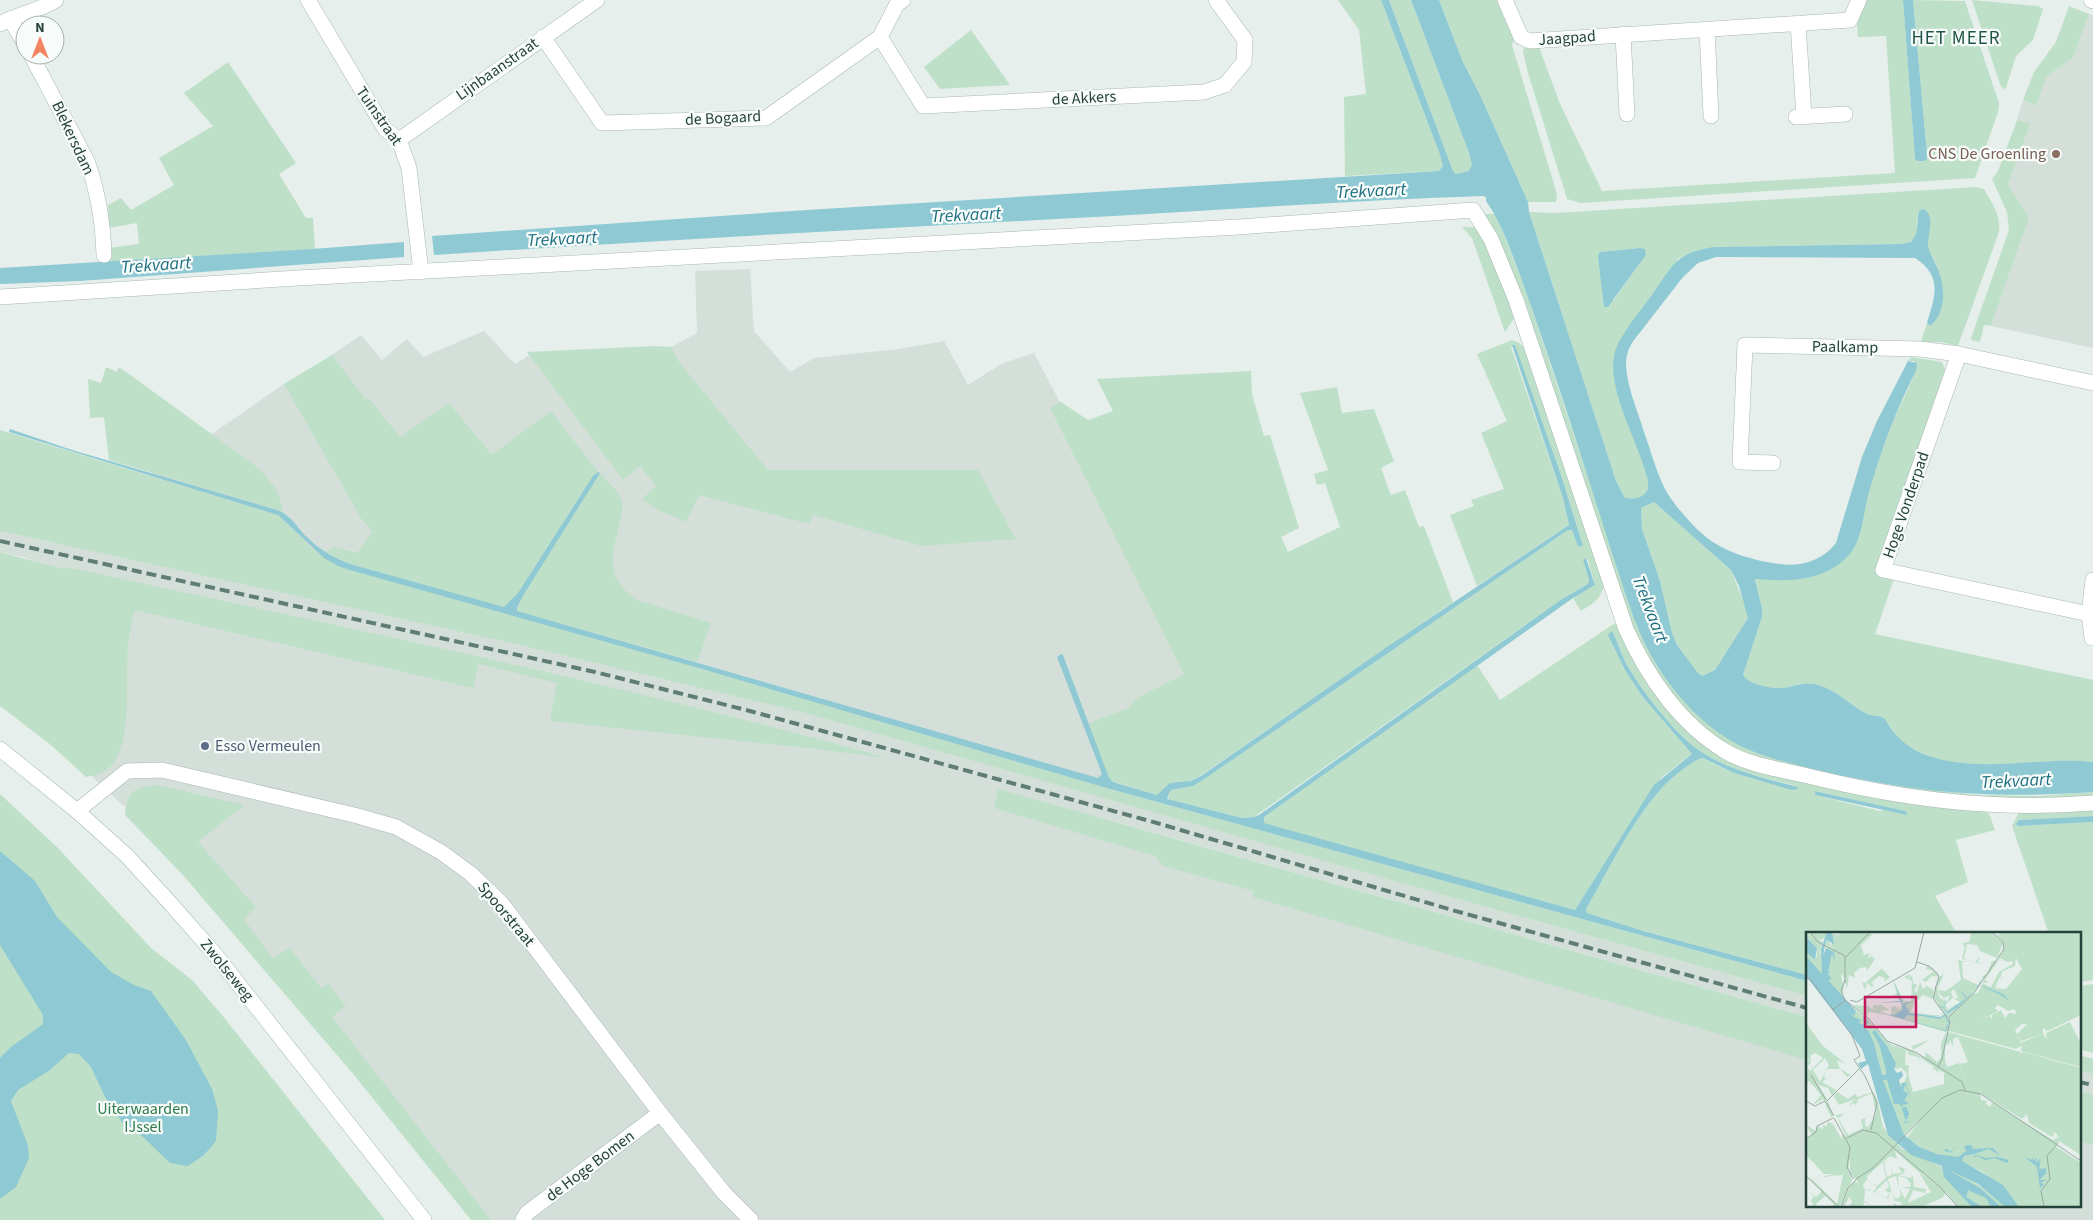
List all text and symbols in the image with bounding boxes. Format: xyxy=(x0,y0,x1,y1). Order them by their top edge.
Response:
north arrow xyxy=(15,15,65,65)
text: N xyxy=(35,18,45,38)
street label: Jaagpad xyxy=(1538,25,1596,51)
district label: HET MEER xyxy=(1911,25,2001,52)
street label: Lijnbaanstraat xyxy=(451,32,543,106)
street label: Tuinstraat xyxy=(351,82,408,150)
street label: de Akkers xyxy=(1051,85,1117,111)
street label: Blekersdam xyxy=(46,97,100,179)
street label: de Bogaard xyxy=(684,105,762,131)
place label: CNS De Groenling xyxy=(1928,143,2046,165)
marker: CNS De Groenling xyxy=(2050,148,2062,160)
water label: Trekvaart xyxy=(1335,177,1408,205)
water label: Trekvaart xyxy=(930,201,1003,229)
water label: Trekvaart xyxy=(526,225,599,253)
water label: Trekvaart xyxy=(120,250,193,280)
street label: Paalkamp xyxy=(1812,335,1879,359)
street label: Hoge Vonderpad xyxy=(1877,449,1935,561)
water label: Trekvaart xyxy=(1626,572,1675,647)
place label: Esso Vermeulen xyxy=(215,735,321,757)
marker: Esso Vermeulen xyxy=(199,740,211,752)
water label: Trekvaart xyxy=(1980,767,2053,795)
street label: Spoorstraat xyxy=(472,877,540,952)
inset map xyxy=(1806,932,2080,1208)
street label: Zwolseweg xyxy=(195,934,259,1006)
park label: Uiterwaarden IJssel xyxy=(97,1098,189,1138)
street label: de Hoge Bomen xyxy=(541,1125,639,1207)

